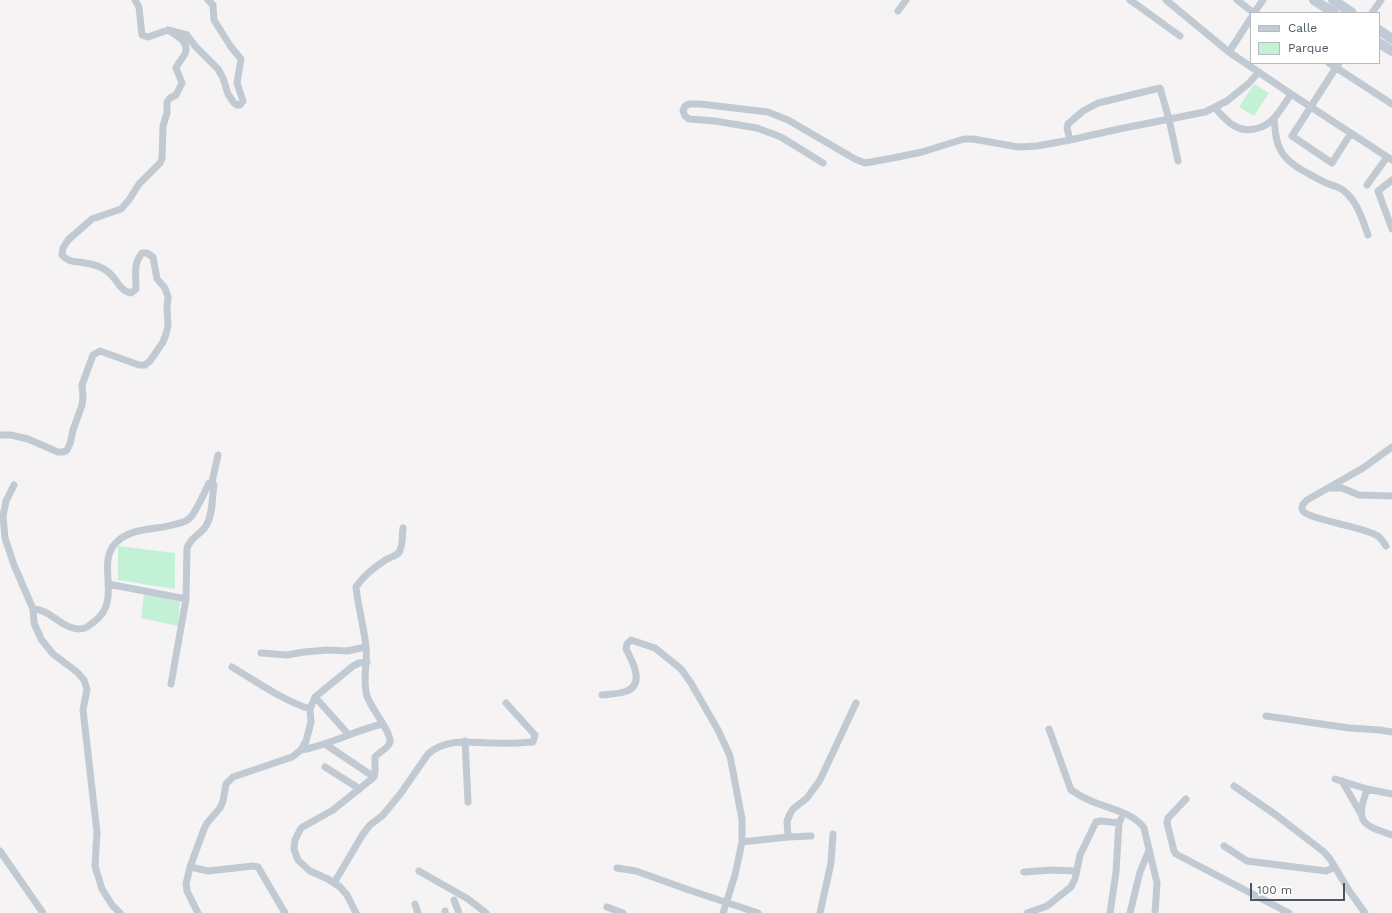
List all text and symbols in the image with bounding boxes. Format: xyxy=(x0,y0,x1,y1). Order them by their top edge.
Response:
legend xyxy=(1250,12,1380,64)
text: Calle xyxy=(1288,21,1317,35)
text: Parque xyxy=(1288,41,1329,55)
scale bar xyxy=(1252,875,1347,901)
text: 100 m xyxy=(1257,883,1292,897)

